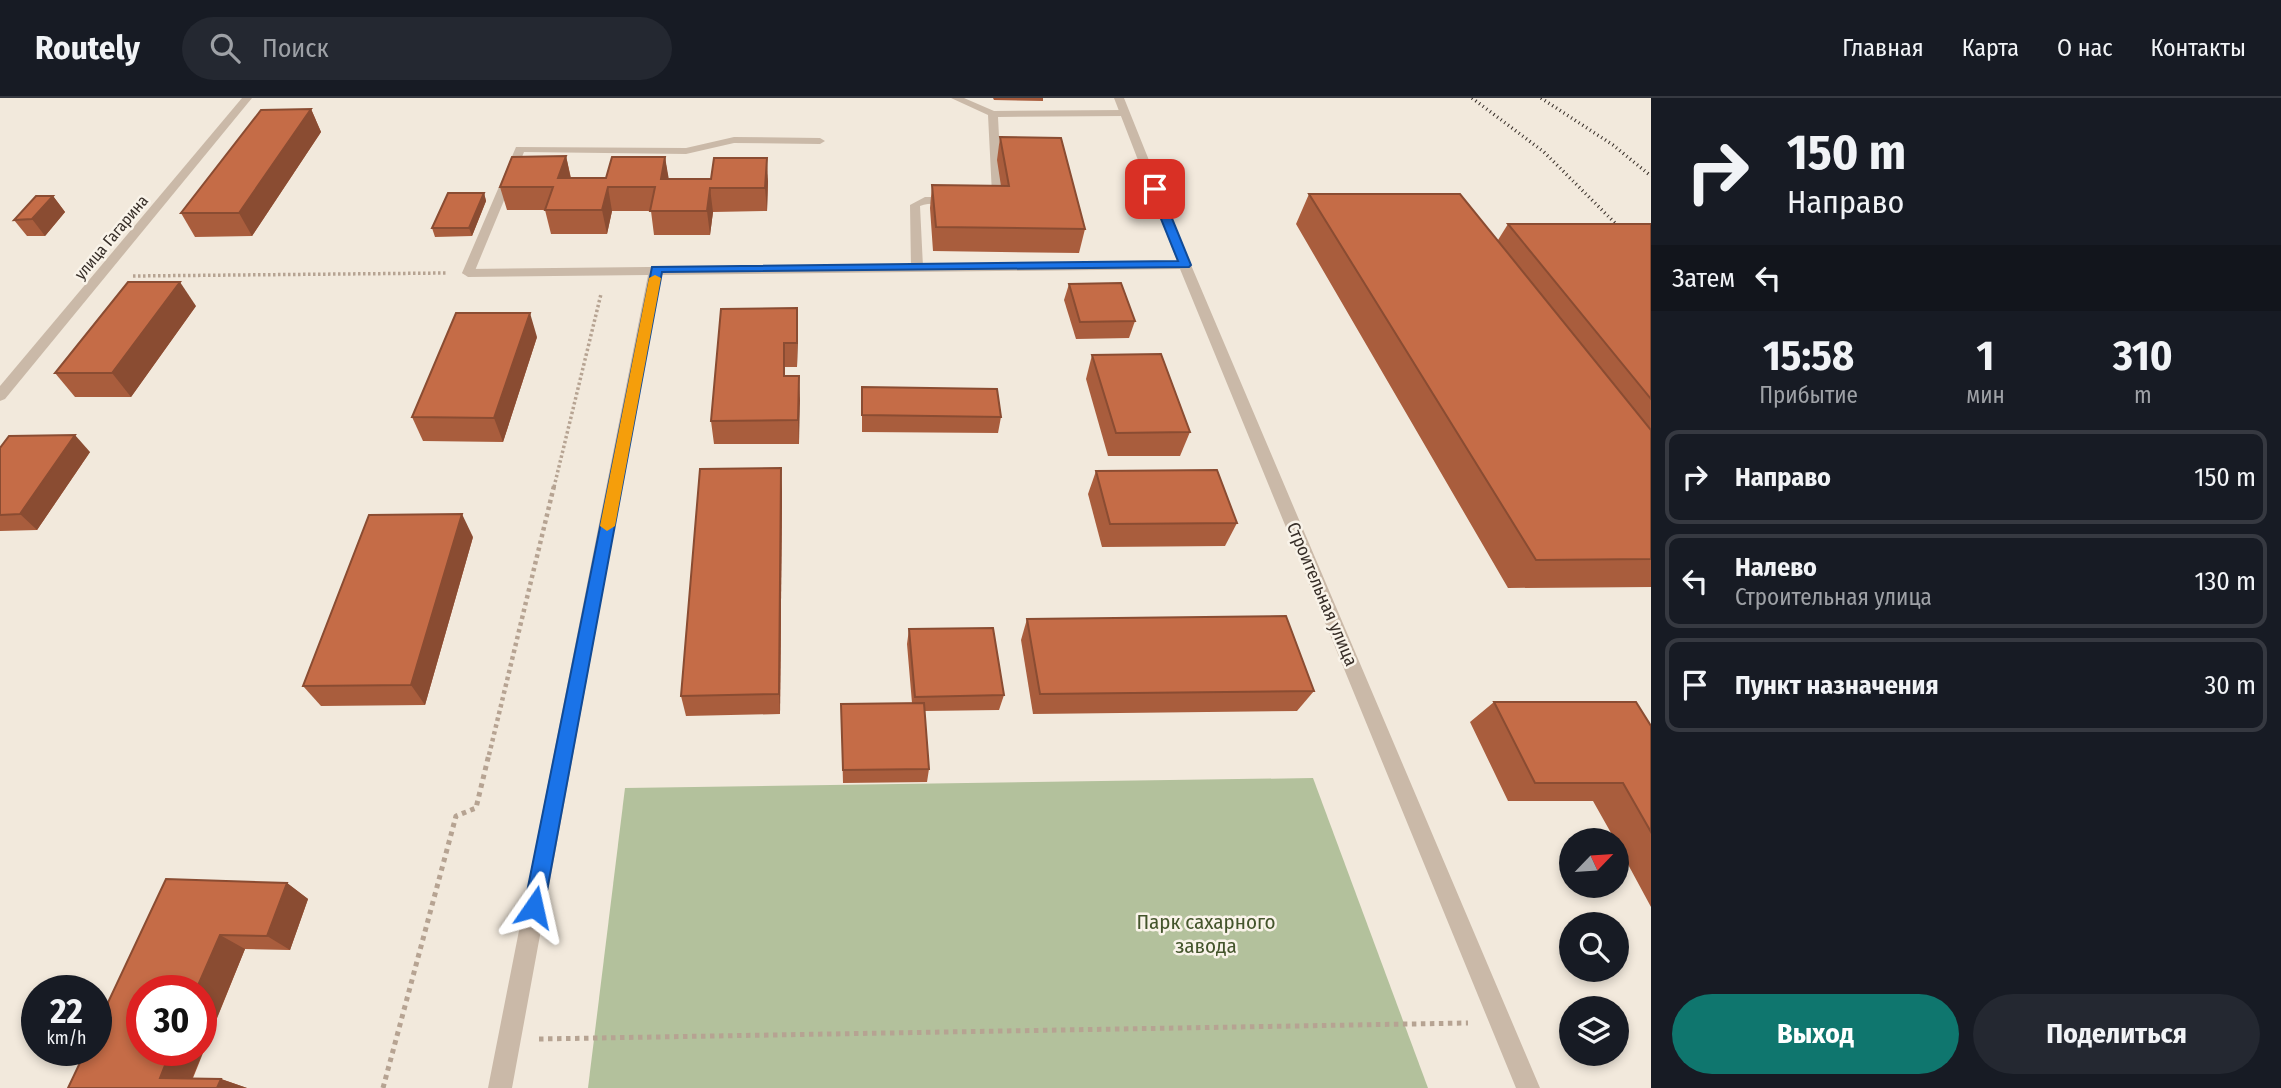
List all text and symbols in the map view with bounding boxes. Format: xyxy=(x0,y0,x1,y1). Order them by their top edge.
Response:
search box xyxy=(182,17,672,80)
text: Routely xyxy=(35,28,140,68)
icon: search xyxy=(206,29,244,67)
text: Поиск xyxy=(262,33,329,64)
text: Главная xyxy=(1842,34,1924,62)
text: Карта xyxy=(1962,34,2019,62)
text: О нас xyxy=(2057,34,2112,62)
text: Контакты xyxy=(2150,34,2246,62)
text: 150 m xyxy=(1787,123,1906,182)
icon: right xyxy=(1672,126,1763,217)
pin xyxy=(1125,159,1185,219)
icon: arrive xyxy=(1136,170,1174,208)
text: Направо xyxy=(1787,183,1904,221)
street label: улица Гагарина xyxy=(71,191,152,283)
icon: left xyxy=(1749,259,1787,297)
text: Затем xyxy=(1672,263,1735,294)
text: 15:58 xyxy=(1763,331,1854,381)
text: 1 xyxy=(1977,331,1994,381)
text: 310 xyxy=(2113,331,2173,381)
text: Прибытие xyxy=(1759,381,1858,409)
text: мин xyxy=(1966,381,2005,409)
text: m xyxy=(2134,381,2152,409)
icon: right xyxy=(1676,458,1714,496)
text: Направо xyxy=(1735,462,1831,493)
text: 150 m xyxy=(2194,462,2256,493)
street label: Строительная улица xyxy=(1282,519,1362,669)
text: Налево xyxy=(1735,552,1817,583)
icon: left xyxy=(1676,562,1714,600)
text: 130 m xyxy=(2194,566,2256,597)
text: Строительная улица xyxy=(1735,583,1932,611)
icon: arrive xyxy=(1676,666,1714,704)
text: Пункт назначения xyxy=(1735,670,1939,701)
text: 30 m xyxy=(2205,670,2256,701)
north arrow xyxy=(1559,828,1629,898)
map controls xyxy=(1559,828,1629,1066)
position arrow xyxy=(497,870,571,944)
park label: Парк сахарного завода xyxy=(1136,909,1276,959)
button: search xyxy=(1559,912,1629,982)
speed limit sign: 30 xyxy=(126,975,217,1066)
text: 22 xyxy=(50,990,83,1032)
button: Выход xyxy=(1672,994,1959,1074)
button: Поделиться xyxy=(1973,994,2260,1074)
button: layers xyxy=(1559,996,1629,1066)
text: km/h xyxy=(46,1027,87,1049)

